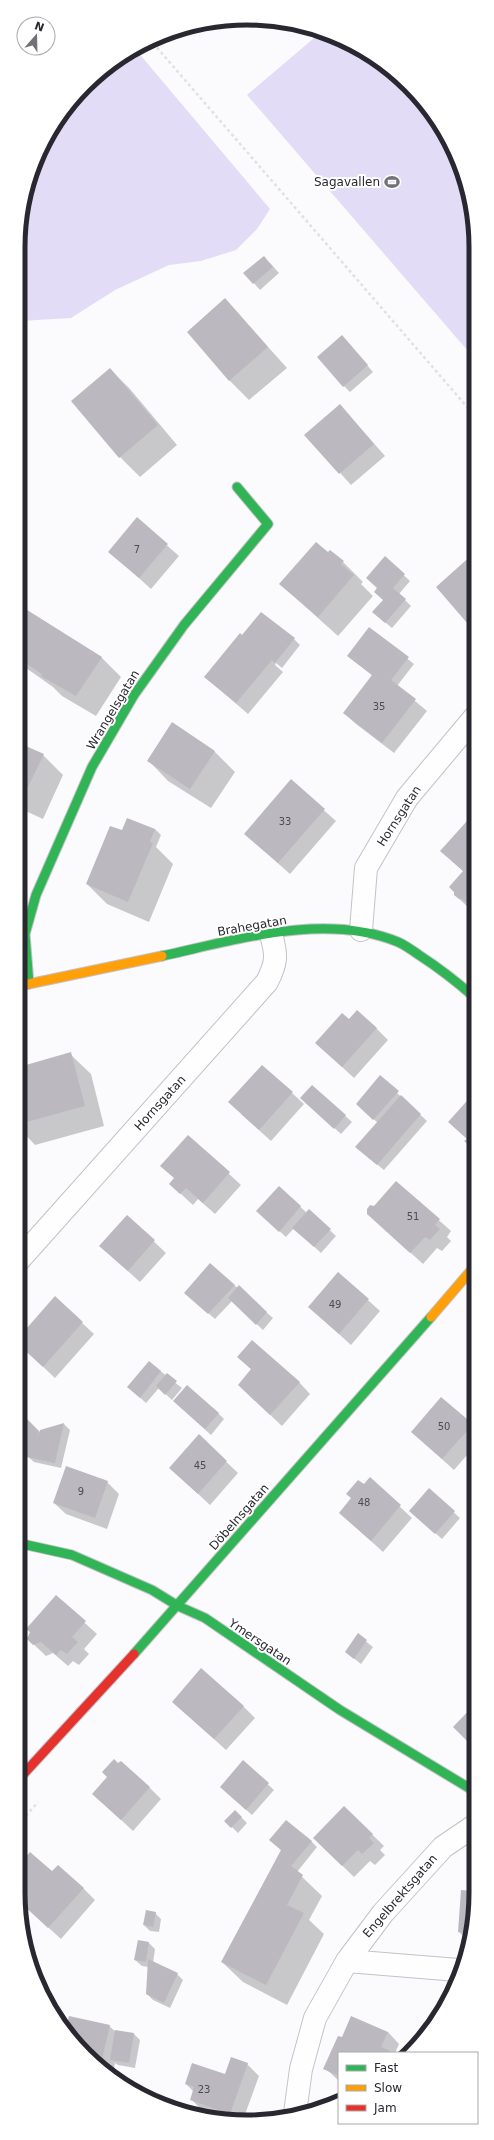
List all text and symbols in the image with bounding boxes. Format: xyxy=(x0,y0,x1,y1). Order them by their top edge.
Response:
north arrow xyxy=(16,16,56,56)
text: N xyxy=(33,19,46,35)
sports icon: Sagavallen xyxy=(383,173,401,191)
place label: Sagavallen xyxy=(314,175,380,189)
house number: 7 xyxy=(134,544,140,555)
street label: Wrangelsgatan xyxy=(84,668,142,752)
house number: 35 xyxy=(373,701,385,712)
street label: Hornsgatan xyxy=(374,783,424,849)
house number: 33 xyxy=(279,816,291,827)
street label: Brahegatan xyxy=(216,913,288,939)
street label: Hornsgatan xyxy=(132,1072,188,1134)
house number: 51 xyxy=(407,1211,419,1222)
house number: 49 xyxy=(329,1299,341,1310)
house number: 50 xyxy=(438,1421,450,1432)
house number: 45 xyxy=(194,1460,206,1471)
street label: Döbelnsgatan xyxy=(206,1481,272,1553)
house number: 9 xyxy=(78,1486,84,1497)
house number: 48 xyxy=(358,1497,370,1508)
street label: Ymersgatan xyxy=(225,1615,294,1668)
street label: Engelbrektsgatan xyxy=(360,1852,440,1940)
legend xyxy=(338,2052,478,2124)
text: Fast xyxy=(374,2061,398,2075)
text: Slow xyxy=(374,2081,402,2095)
house number: 23 xyxy=(198,2084,210,2095)
text: Jam xyxy=(373,2101,397,2115)

